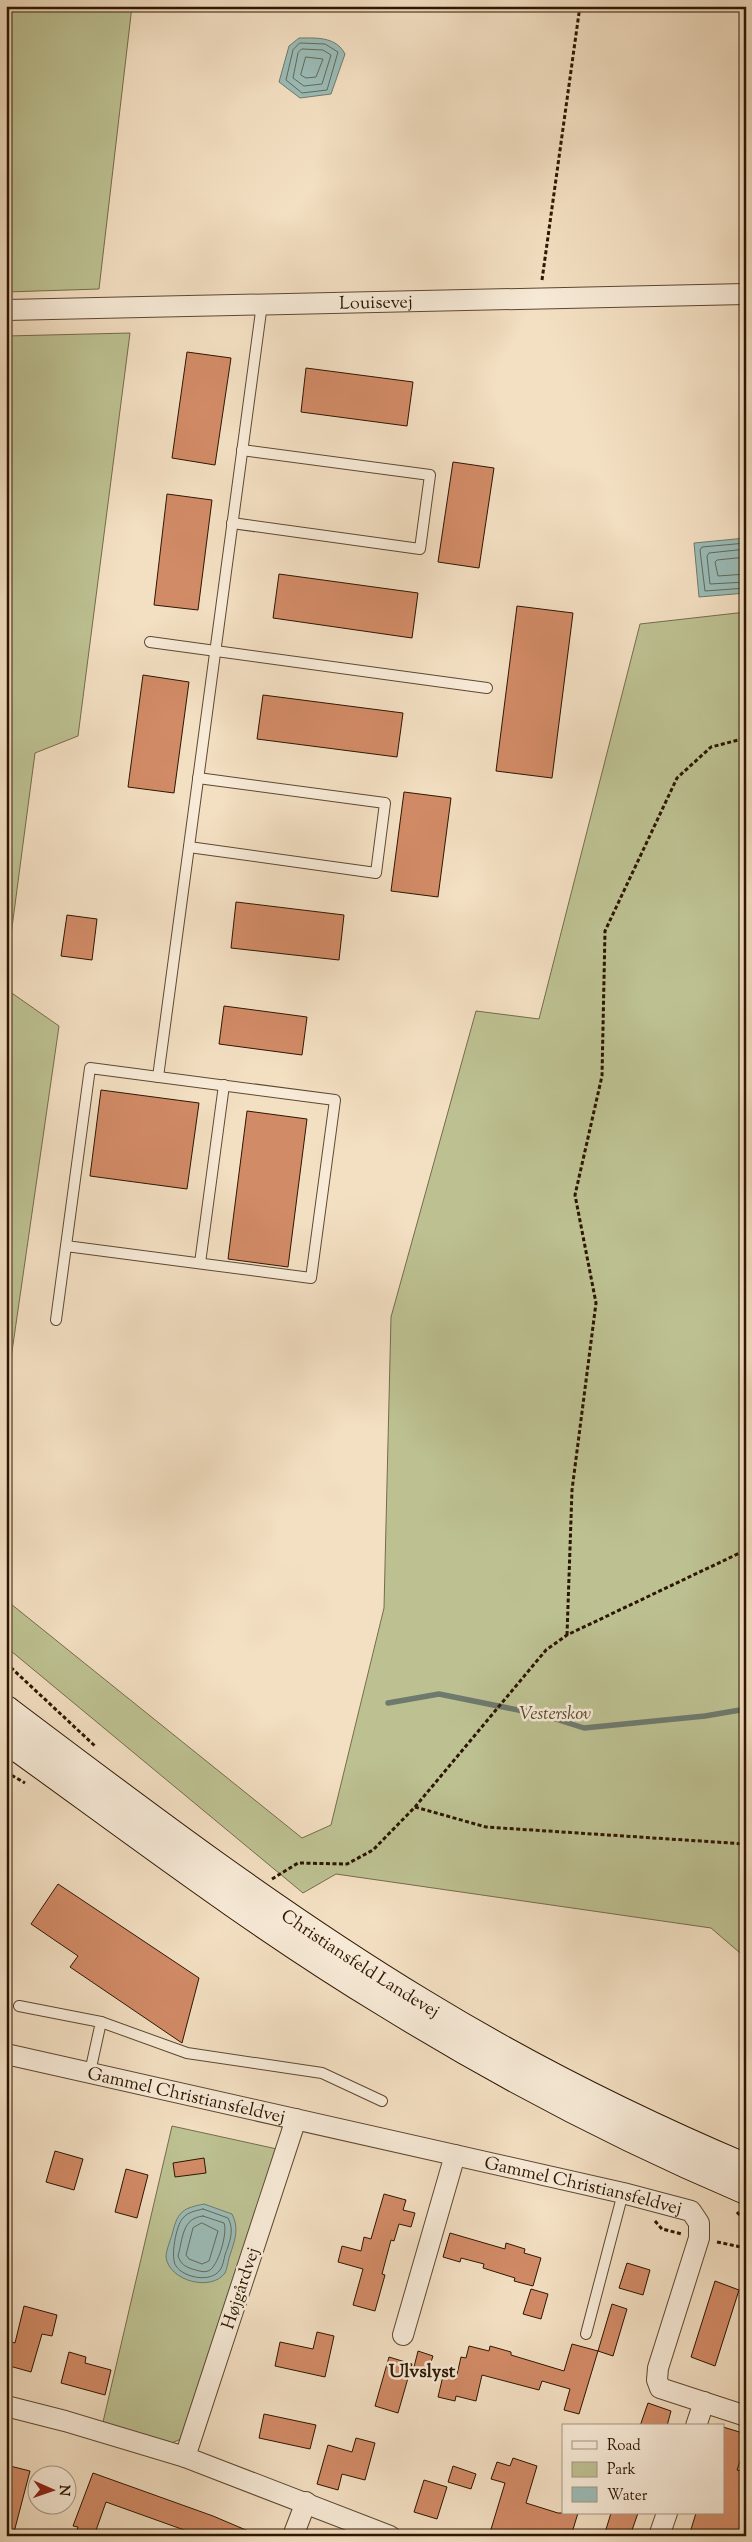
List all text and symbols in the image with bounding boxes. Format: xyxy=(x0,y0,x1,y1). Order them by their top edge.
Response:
street label: Louisevej xyxy=(339,290,413,318)
park label: Vesterskov xyxy=(519,1702,591,1728)
street label: Christiansfeld Landevej xyxy=(275,1904,444,2026)
street label: Gammel Christiansfeldvej xyxy=(85,2062,288,2132)
street label: Gammel Christiansfeldvej xyxy=(482,2151,684,2223)
street label: Højgårdvej xyxy=(216,2244,267,2333)
district label: Ulvslyst xyxy=(389,2359,456,2386)
legend xyxy=(562,2424,724,2514)
text: Road xyxy=(607,2436,641,2457)
text: Park xyxy=(607,2460,636,2481)
north arrow xyxy=(28,2464,78,2514)
text: N xyxy=(53,2484,73,2496)
text: Water xyxy=(607,2486,648,2507)

